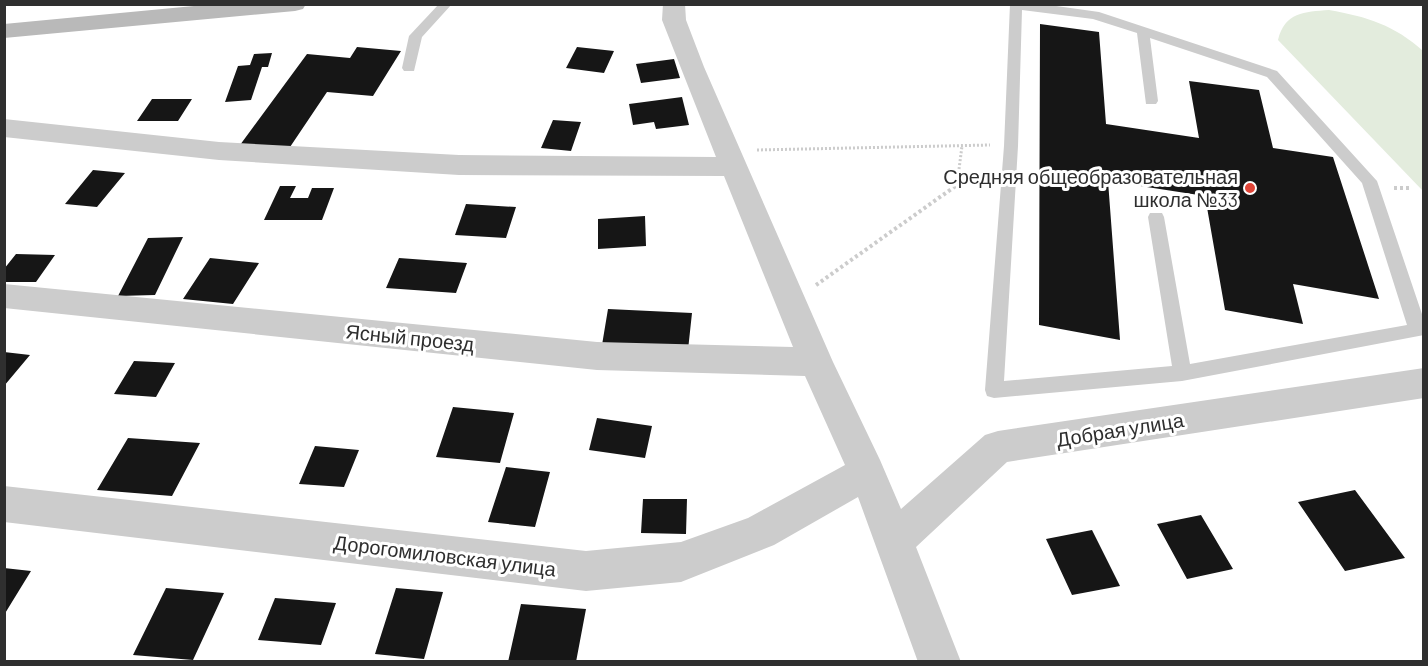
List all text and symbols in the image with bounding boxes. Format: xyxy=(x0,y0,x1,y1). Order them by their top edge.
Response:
place label: Средняя общеобразовательная школа №33 xyxy=(943,164,1238,211)
marker: Средняя общеобразовательная школа №33 xyxy=(1243,181,1257,195)
street label: Ясный проезд xyxy=(344,318,476,356)
street label: Добрая улица xyxy=(1055,407,1186,451)
street label: Дорогомиловская улица xyxy=(333,529,558,581)

